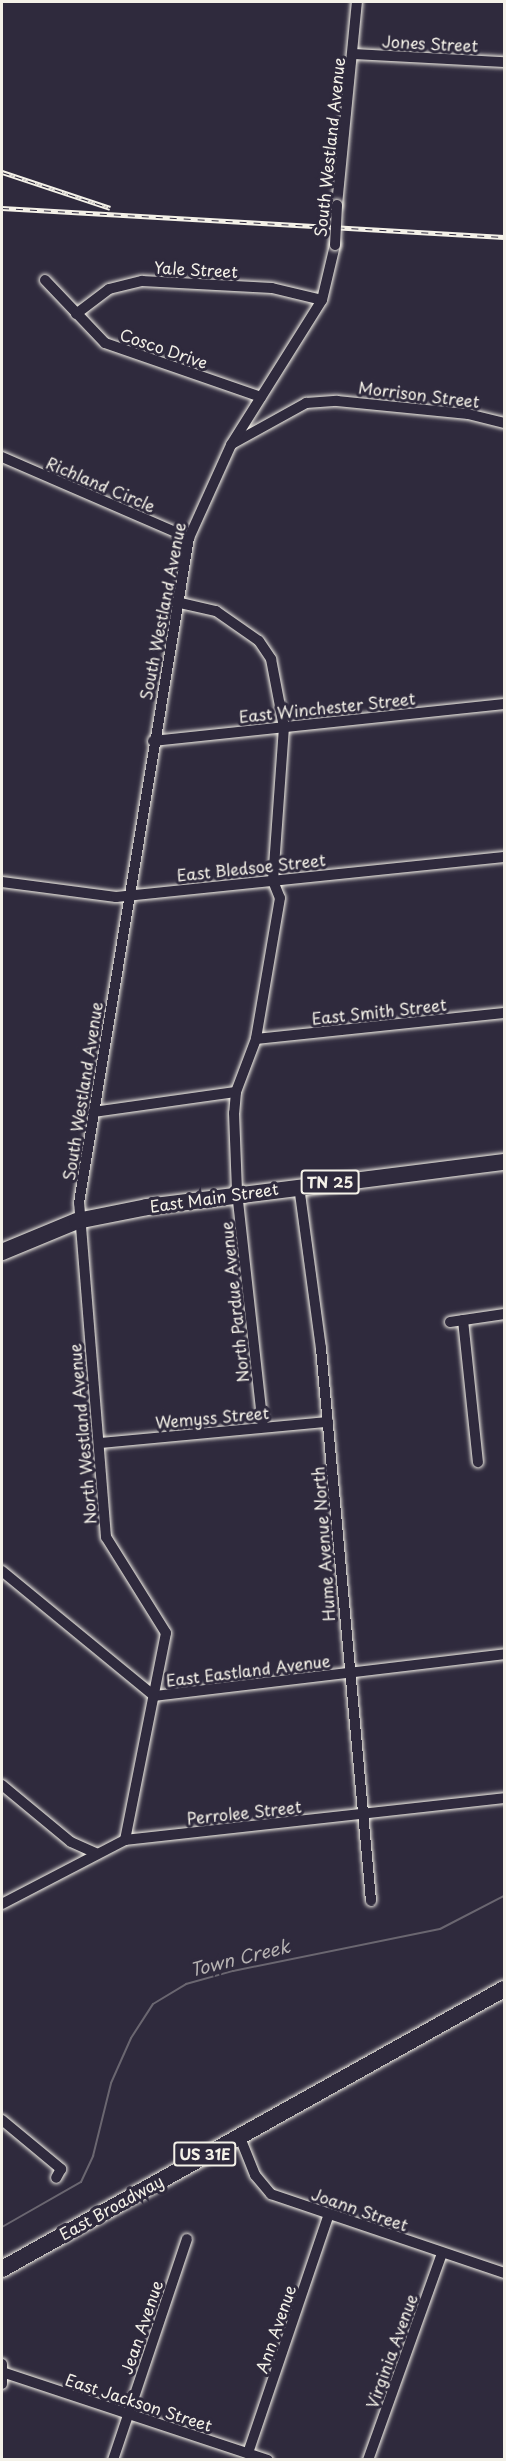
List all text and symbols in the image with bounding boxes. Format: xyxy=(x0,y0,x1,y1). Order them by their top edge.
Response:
street label: Jones Street xyxy=(381,31,479,55)
street label: South Westland Avenue xyxy=(310,56,348,238)
street label: Yale Street xyxy=(153,257,239,281)
street label: Cosco Drive xyxy=(118,324,210,372)
street label: Morrison Street xyxy=(358,377,480,411)
street label: Richland Circle xyxy=(43,452,159,516)
street label: South Westland Avenue xyxy=(135,521,189,701)
street label: East Winchester Street xyxy=(238,688,416,726)
street label: East Bledsoe Street xyxy=(176,850,326,884)
street label: East Smith Street xyxy=(310,994,448,1028)
street label: South Westland Avenue xyxy=(58,1000,106,1182)
road number: TN 25 xyxy=(300,1170,360,1194)
street label: East Main Street xyxy=(148,1178,280,1216)
street label: North Pardue Avenue xyxy=(216,1220,252,1384)
street label: North Westland Avenue xyxy=(65,1343,99,1525)
street label: Wemyss Street xyxy=(154,1402,270,1432)
street label: Hume Avenue North xyxy=(308,1466,338,1622)
street label: East Eastland Avenue xyxy=(165,1650,331,1690)
street label: Perrolee Street xyxy=(185,1796,303,1828)
water label: Town Creek xyxy=(188,1935,292,1981)
road number: US 31E xyxy=(172,2142,238,2166)
street label: East Broadway xyxy=(55,2170,167,2244)
street label: Joann Street xyxy=(310,2184,410,2234)
street label: Jean Avenue xyxy=(116,2278,166,2376)
street label: Ann Avenue xyxy=(251,2283,299,2375)
street label: Virginia Avenue xyxy=(361,2291,421,2411)
street label: East Jackson Street xyxy=(63,2369,215,2435)

